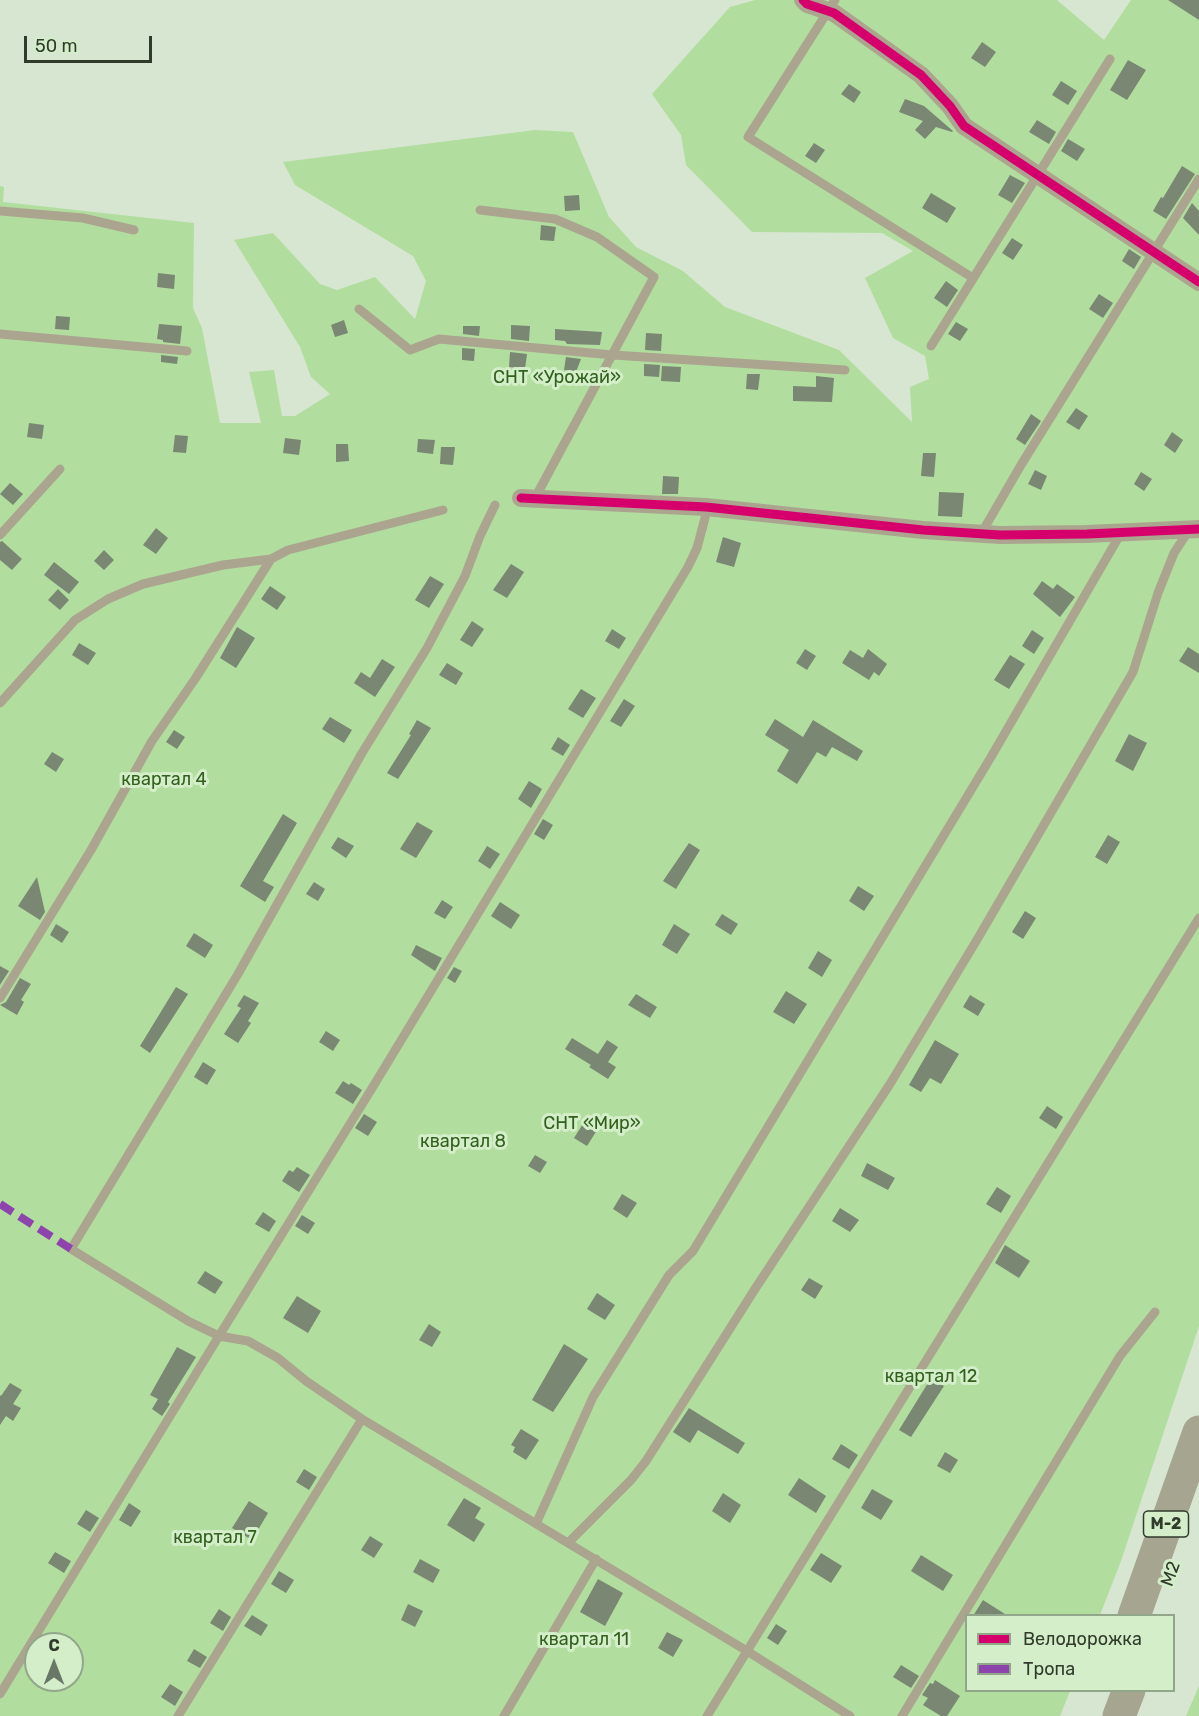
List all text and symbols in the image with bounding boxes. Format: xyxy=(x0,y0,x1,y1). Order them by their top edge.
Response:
scale bar xyxy=(27,24,154,62)
text: 50 m xyxy=(35,35,78,57)
park label: СНТ «Урожай» xyxy=(493,367,621,389)
park label: квартал 4 xyxy=(121,769,207,791)
park label: СНТ «Мир» xyxy=(543,1113,641,1135)
park label: квартал 8 xyxy=(420,1131,506,1153)
park label: квартал 12 xyxy=(885,1366,977,1388)
road number: М-2 xyxy=(1144,1511,1188,1537)
park label: квартал 7 xyxy=(173,1527,257,1549)
street label: М2 xyxy=(1157,1559,1185,1589)
legend xyxy=(965,1614,1175,1692)
text: Велодорожка xyxy=(1023,1628,1142,1650)
park label: квартал 11 xyxy=(539,1629,629,1651)
north arrow xyxy=(24,1632,84,1692)
text: С xyxy=(48,1636,60,1655)
text: Тропа xyxy=(1023,1658,1075,1680)

